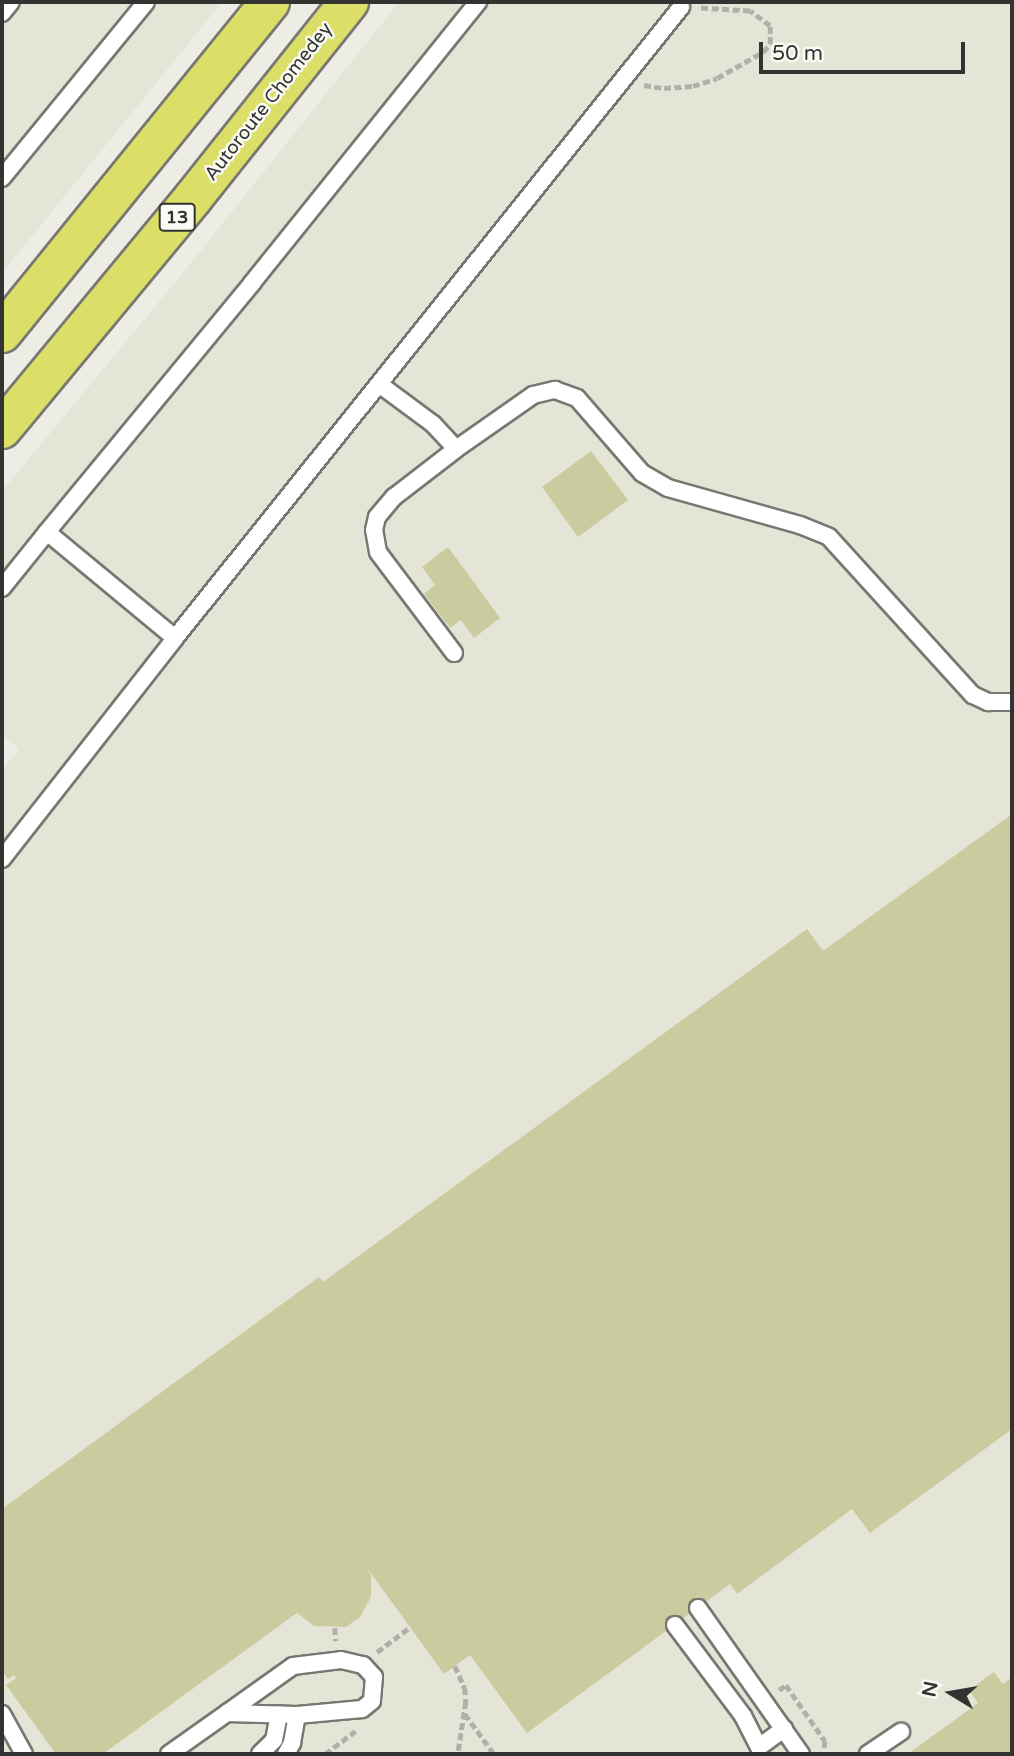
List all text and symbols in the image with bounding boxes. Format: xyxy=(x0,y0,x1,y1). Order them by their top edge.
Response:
street label: Autoroute Chomedey xyxy=(200,18,338,186)
scale bar xyxy=(762,28,968,72)
text: 50 m xyxy=(772,41,823,66)
road number: 13 xyxy=(158,202,196,232)
north arrow xyxy=(916,1658,986,1728)
text: N xyxy=(918,1679,943,1699)

